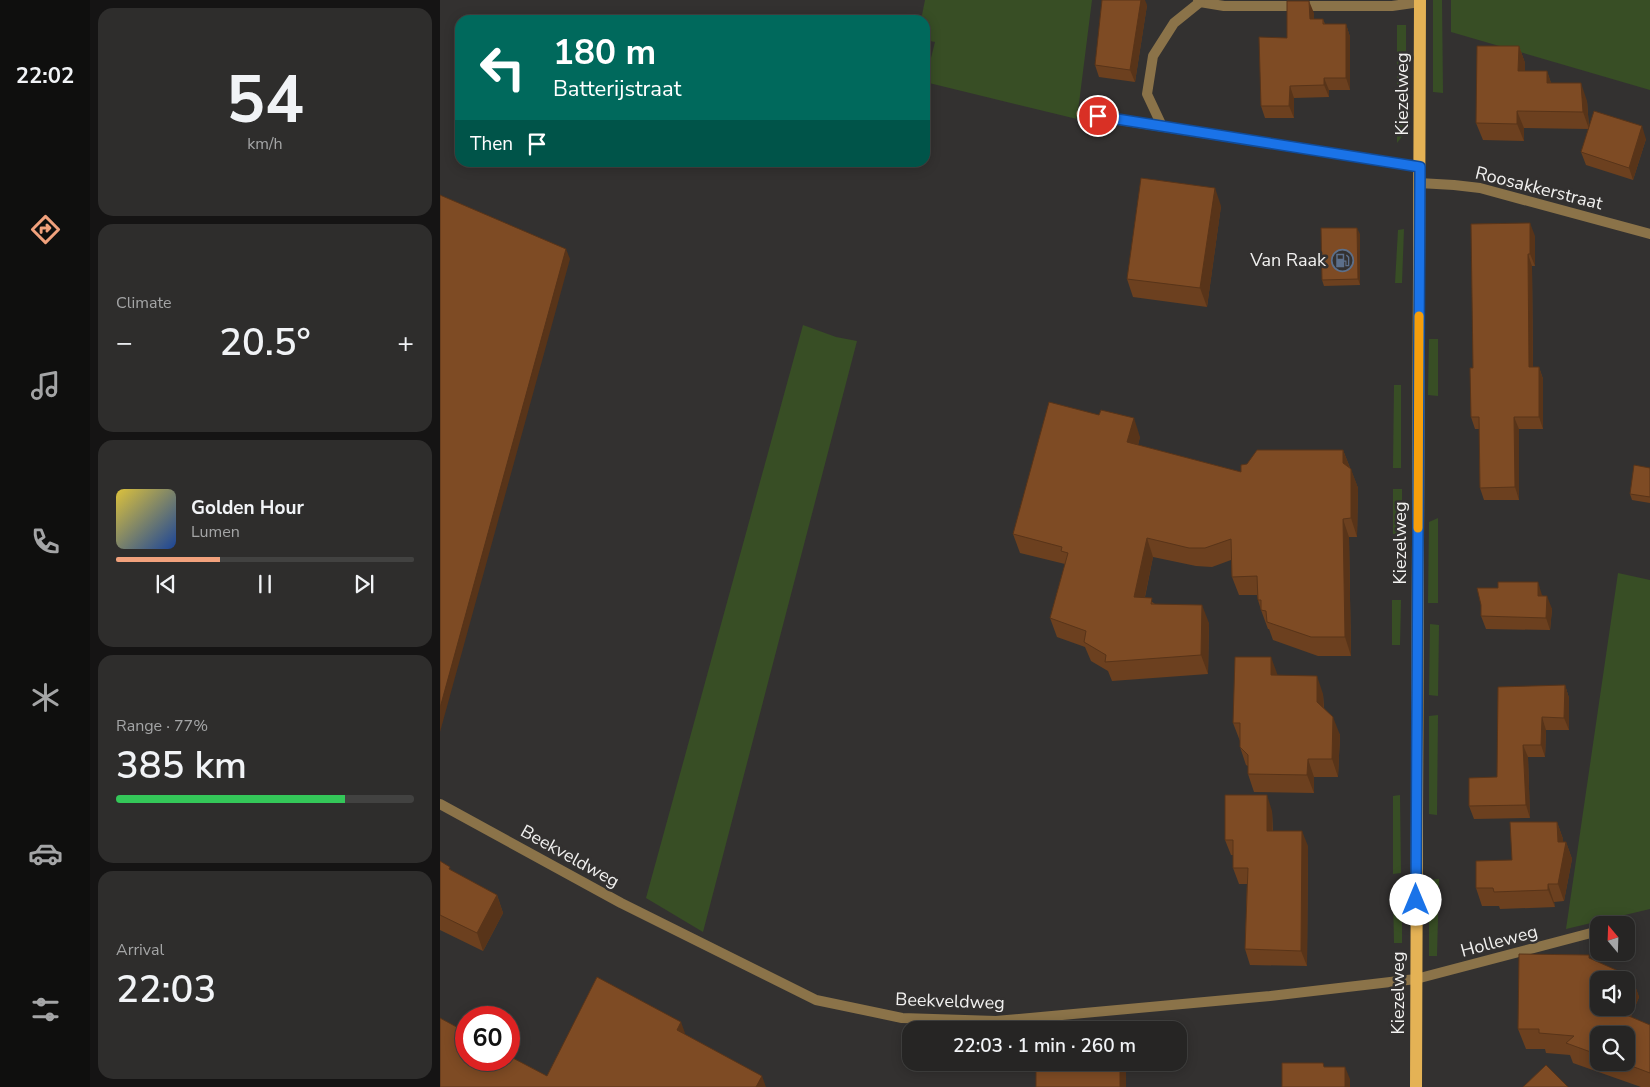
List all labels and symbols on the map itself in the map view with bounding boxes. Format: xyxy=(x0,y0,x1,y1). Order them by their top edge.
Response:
street label: Kiezelweg xyxy=(1390,53,1414,135)
pin xyxy=(1077,95,1119,137)
street label: Roosakkerstraat xyxy=(1473,161,1606,216)
place label: Van Raak xyxy=(1249,248,1327,272)
fuel station icon: Van Raak xyxy=(1330,248,1354,272)
street label: Kiezelweg xyxy=(1388,502,1412,584)
street label: Beekveldweg xyxy=(516,819,624,893)
position arrow xyxy=(1389,873,1441,925)
north arrow xyxy=(1590,916,1635,961)
street label: Holleweg xyxy=(1458,919,1540,963)
street label: Kiezelweg xyxy=(1386,952,1410,1034)
street label: Beekveldweg xyxy=(895,987,1005,1015)
speed limit sign: 60 xyxy=(455,1006,520,1071)

